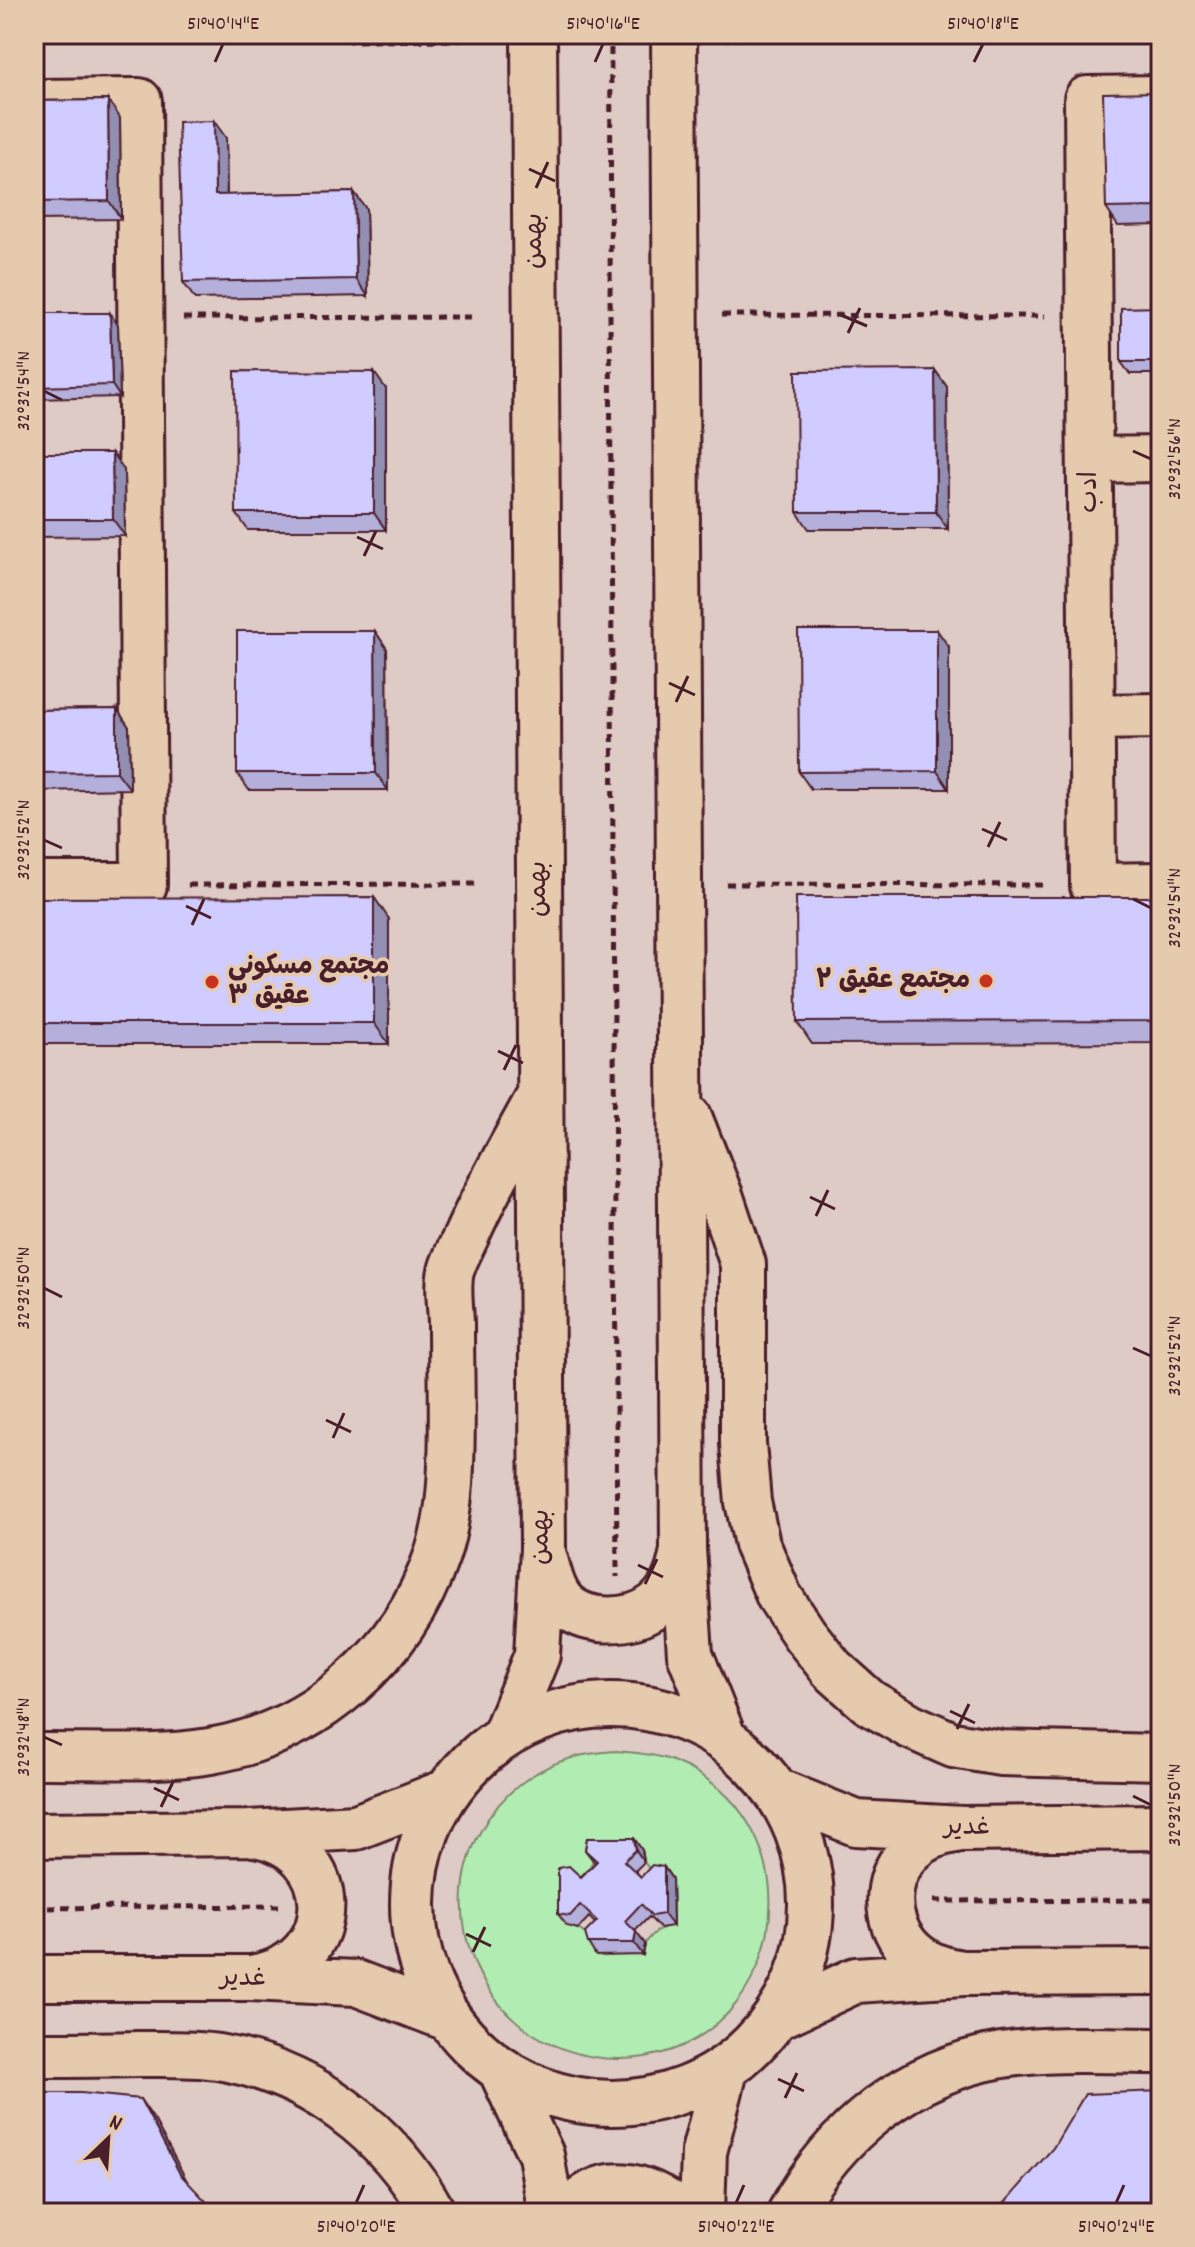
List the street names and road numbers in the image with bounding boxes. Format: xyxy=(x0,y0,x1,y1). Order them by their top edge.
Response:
street label: بهمن xyxy=(517,213,554,269)
street label: ادب xyxy=(1072,471,1109,513)
street label: بهمن xyxy=(521,861,558,917)
street label: بهمن xyxy=(523,1509,561,1565)
street label: غدیر xyxy=(942,1809,990,1847)
street label: غدیر xyxy=(218,1960,266,1998)

